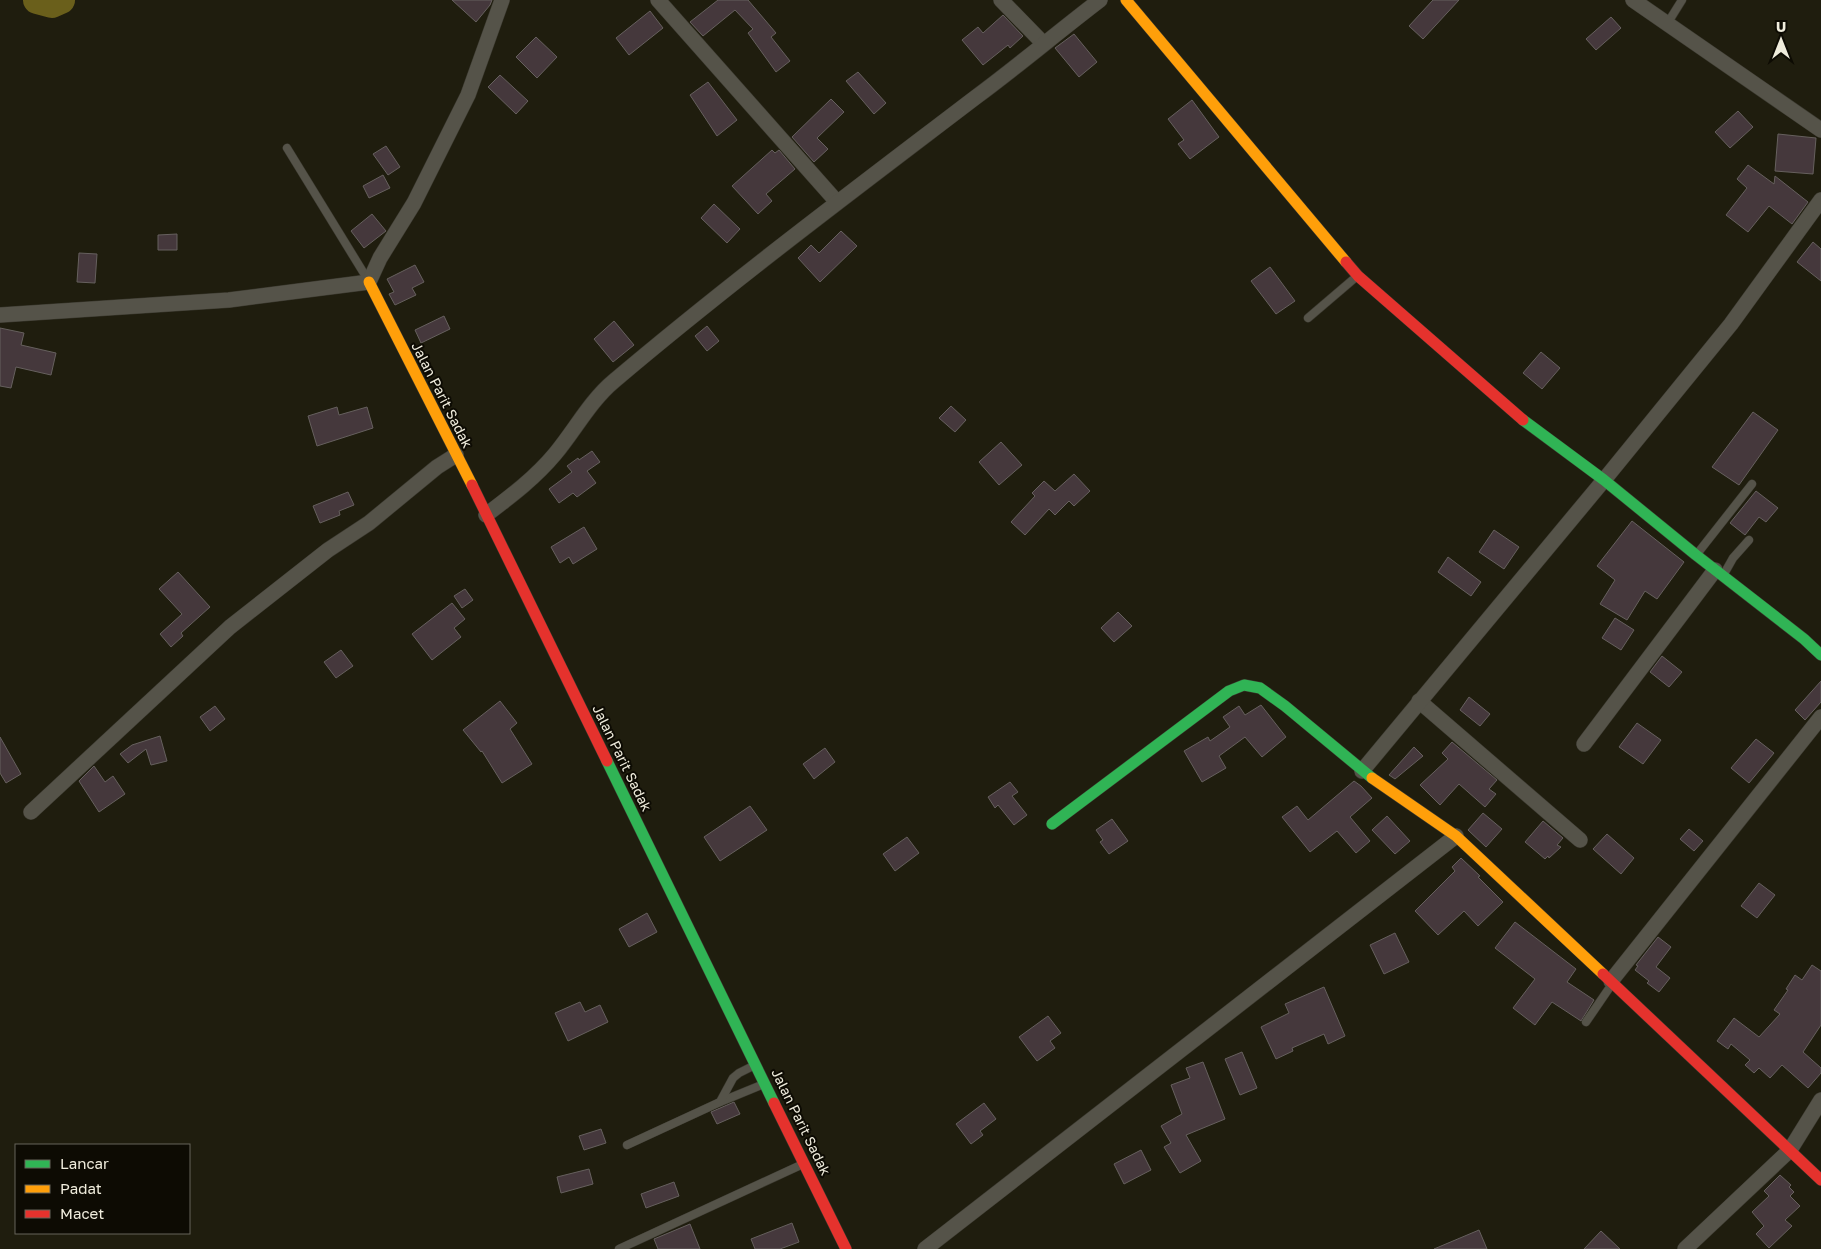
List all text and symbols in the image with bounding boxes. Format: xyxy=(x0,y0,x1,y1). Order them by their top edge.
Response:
north arrow xyxy=(1756,15,1806,65)
text: U xyxy=(1776,18,1786,35)
street label: Jalan Parit Sadak xyxy=(408,339,477,451)
street label: Jalan Parit Sadak xyxy=(589,702,656,814)
street label: Jalan Parit Sadak xyxy=(768,1066,835,1178)
legend xyxy=(15,1144,190,1234)
text: Lancar xyxy=(60,1154,109,1172)
text: Padat xyxy=(60,1179,102,1197)
text: Macet xyxy=(60,1204,104,1222)

